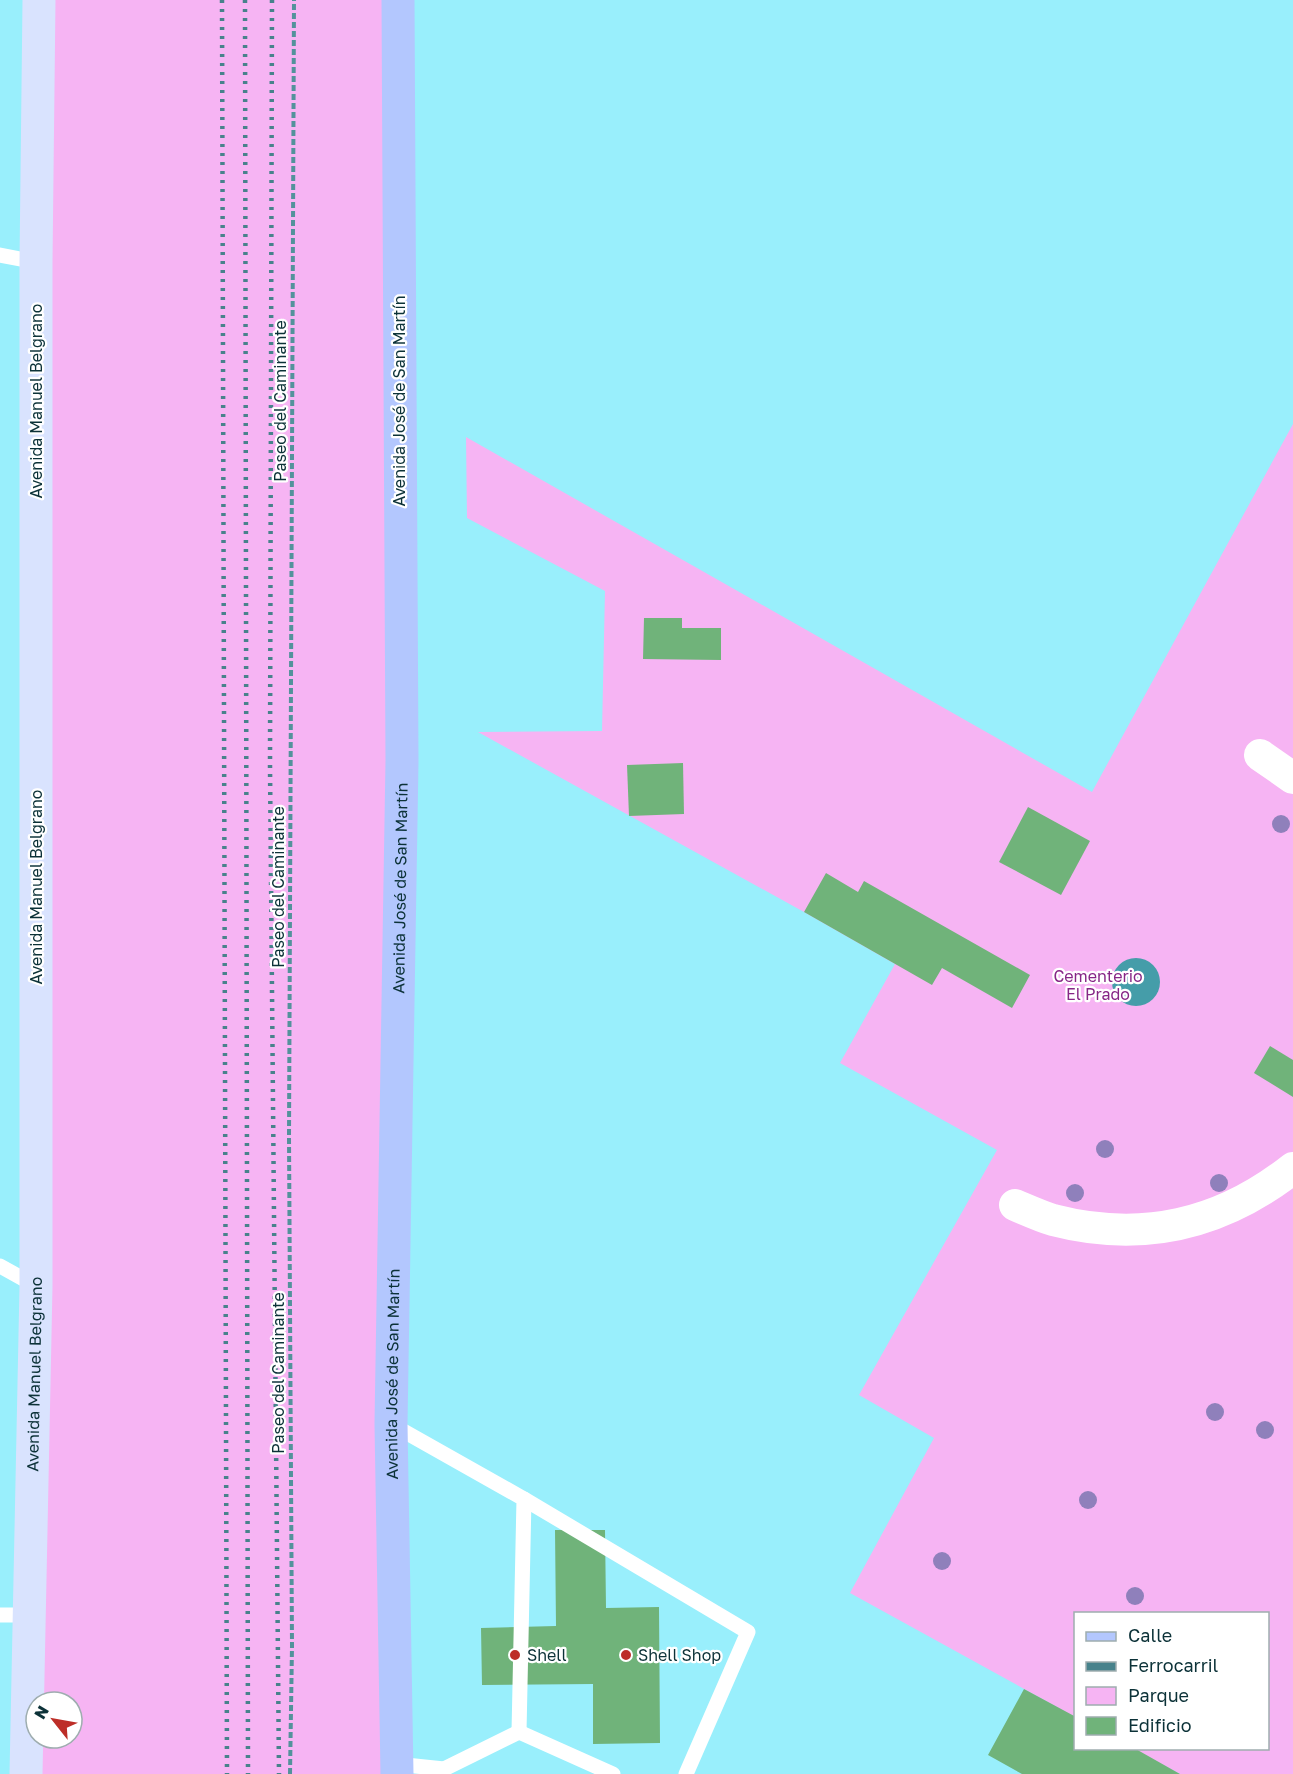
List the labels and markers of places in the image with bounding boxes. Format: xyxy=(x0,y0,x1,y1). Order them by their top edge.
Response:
place label: Shell xyxy=(527,1645,567,1665)
place label: Shell Shop xyxy=(638,1645,721,1665)
marker: Shell xyxy=(508,1648,522,1662)
marker: Shell Shop xyxy=(619,1648,633,1662)

